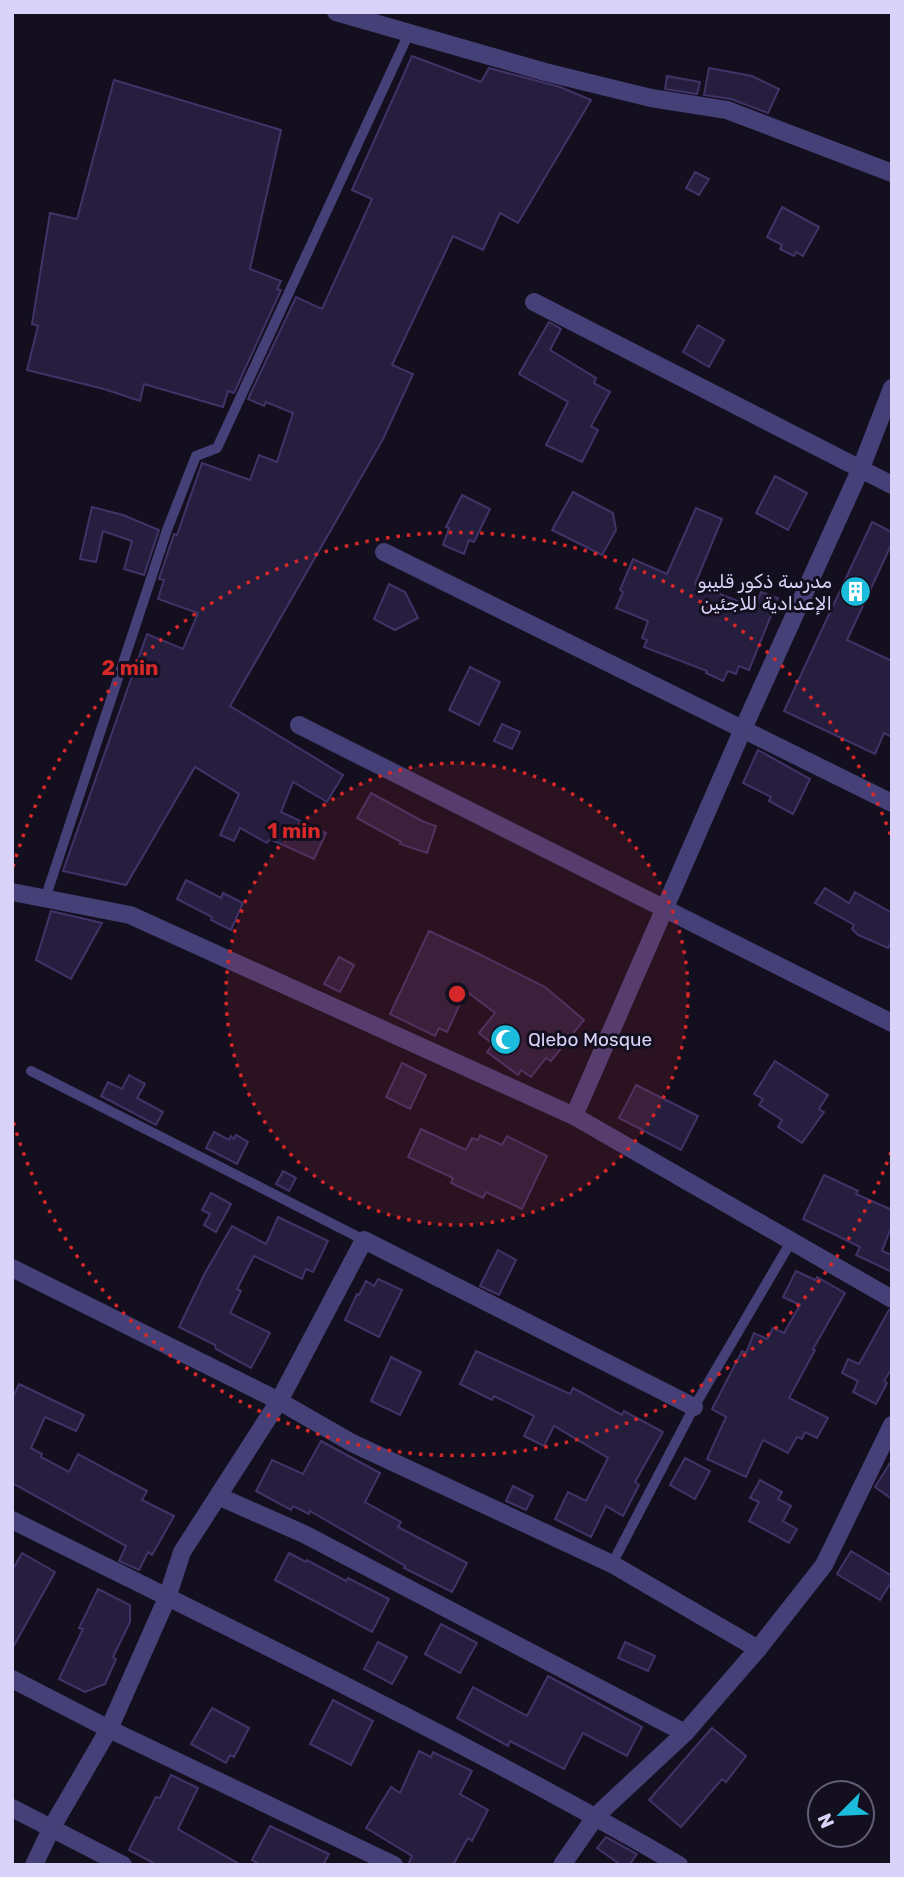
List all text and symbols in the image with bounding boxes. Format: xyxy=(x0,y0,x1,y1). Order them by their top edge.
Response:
place label: مدرسة ذكور قليبو الإعدادية للاجئين xyxy=(697,570,832,615)
building icon: مدرسة ذكور قليبو الإعدادية للاجئين xyxy=(838,575,872,609)
text: 2 min xyxy=(102,655,158,680)
text: 1 min xyxy=(267,818,321,843)
centre of rings xyxy=(445,982,469,1006)
mosque icon: Qlebo Mosque xyxy=(488,1022,522,1056)
place label: Qlebo Mosque xyxy=(528,1028,652,1051)
north arrow xyxy=(806,1779,876,1849)
text: N xyxy=(813,1810,839,1832)

